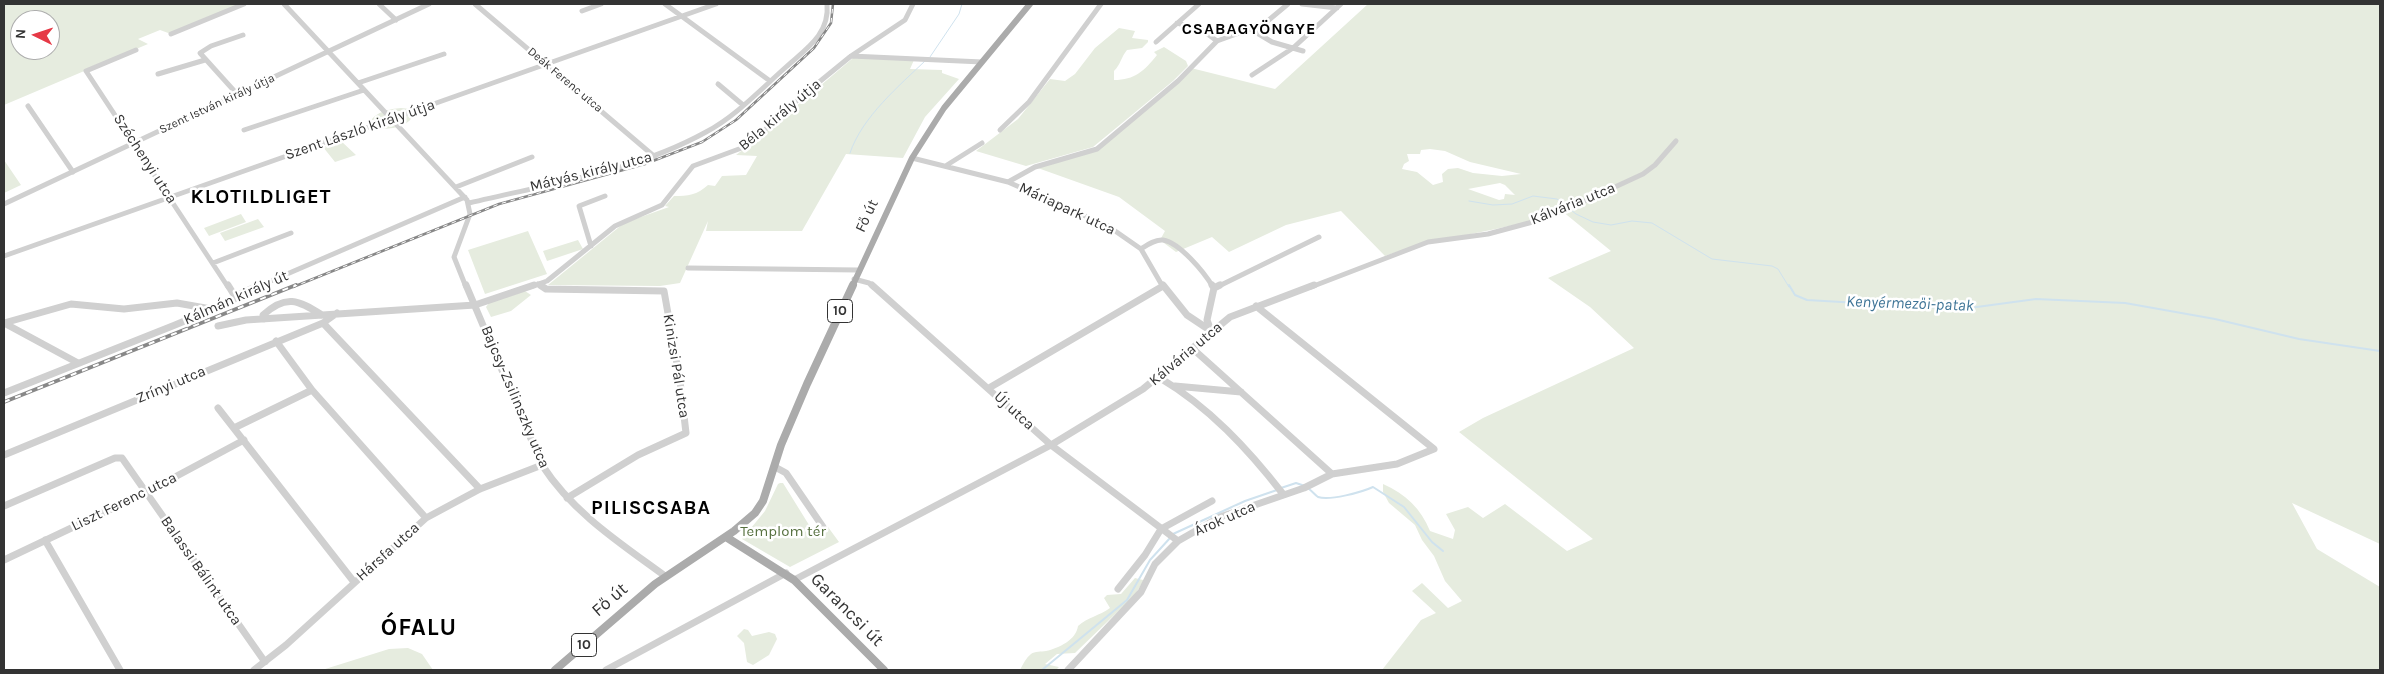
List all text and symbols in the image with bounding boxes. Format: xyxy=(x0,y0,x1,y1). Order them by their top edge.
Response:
north arrow xyxy=(10,10,60,60)
district label: CSABAGYÖNGYE xyxy=(1180,19,1318,39)
text: N xyxy=(12,28,29,40)
street label: Deák Ferenc utca xyxy=(524,44,606,116)
street label: Szent István király útja xyxy=(157,71,277,137)
street label: Béla király útja xyxy=(735,75,825,155)
street label: Szent László király útja xyxy=(283,96,437,164)
street label: Széchenyi utca xyxy=(109,111,181,207)
street label: Mátyás király utca xyxy=(528,148,654,196)
street label: Máriapark utca xyxy=(1016,179,1118,239)
street label: Kálvária utca xyxy=(1528,179,1618,229)
district label: KLOTILDLIGET xyxy=(189,185,333,209)
street label: Fő út xyxy=(852,197,882,235)
street label: Kálmán király út xyxy=(181,267,291,329)
water label: Kenyérmezői-patak xyxy=(1846,292,1974,316)
road number: 10 xyxy=(828,300,852,322)
street label: Kinizsi Pál utca xyxy=(659,313,693,419)
street label: Kálvária utca xyxy=(1146,318,1226,390)
street label: Bajcsy-Zsilinszky utca xyxy=(477,323,553,471)
street label: Zrínyi utca xyxy=(134,362,208,408)
street label: Új utca xyxy=(990,388,1038,434)
street label: Liszt Ferenc utca xyxy=(68,469,180,535)
district label: PILISCSABA xyxy=(590,496,712,520)
street label: Árok utca xyxy=(1192,498,1258,540)
street label: Balassi Bálint utca xyxy=(157,513,245,629)
street label: Hársfa utca xyxy=(353,519,423,585)
park label: Templom tér xyxy=(740,523,826,541)
street label: Garancsi út xyxy=(806,569,888,651)
street label: Fő út xyxy=(588,578,632,622)
district label: ÓFALU xyxy=(380,614,458,642)
road number: 10 xyxy=(572,634,596,656)

